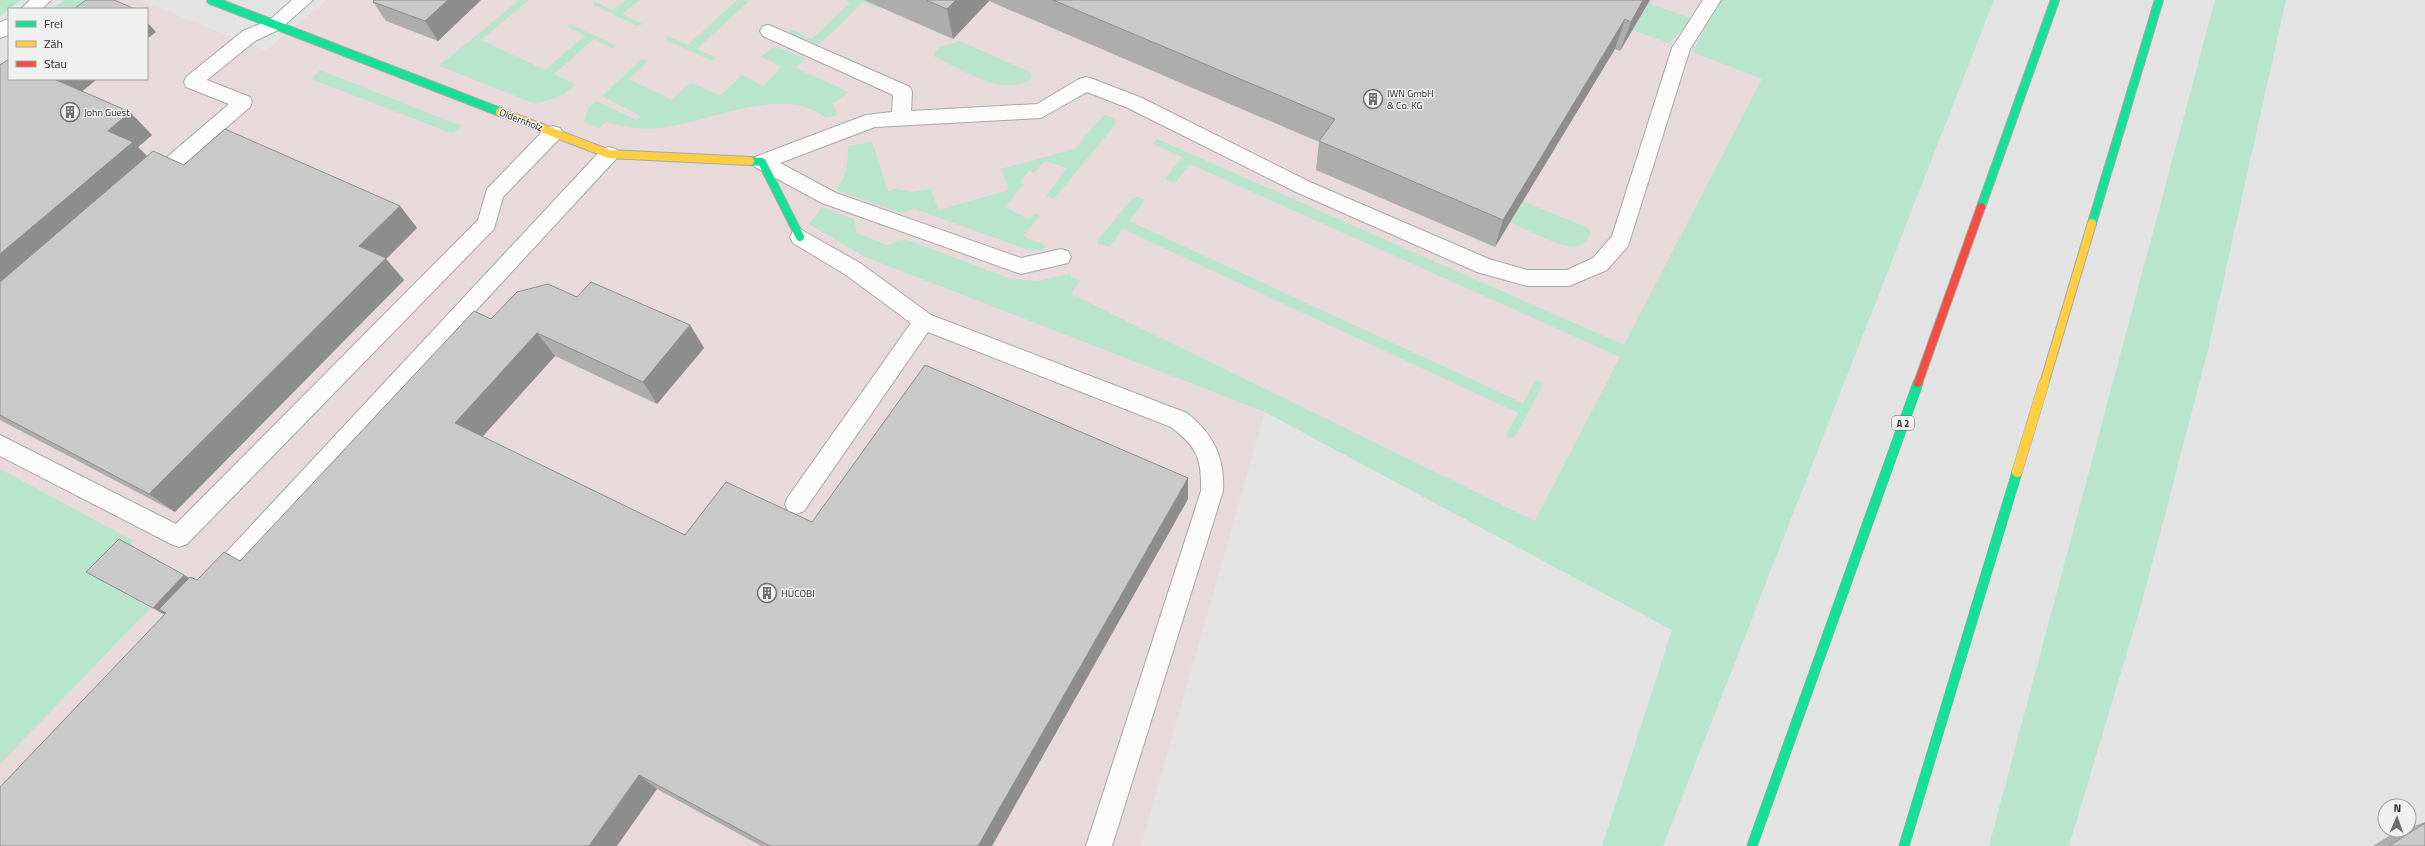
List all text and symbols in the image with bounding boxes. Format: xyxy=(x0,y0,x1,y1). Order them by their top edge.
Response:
legend xyxy=(8,8,148,80)
text: Frei xyxy=(44,14,63,33)
text: Zäh xyxy=(44,34,63,53)
text: Stau xyxy=(44,54,67,73)
place label: IWN GmbH & Co. KG xyxy=(1387,86,1434,113)
building icon: IWN GmbH & Co. KG xyxy=(1362,88,1384,110)
building icon: John Guest xyxy=(59,101,81,123)
place label: John Guest xyxy=(84,105,130,120)
street label: Oldernholz xyxy=(497,105,545,135)
road number: A 2 xyxy=(1892,416,1914,430)
building icon: HÜCOBI xyxy=(756,582,778,604)
place label: HÜCOBI xyxy=(781,586,815,601)
north arrow xyxy=(2377,798,2417,838)
text: N xyxy=(2393,800,2401,816)

